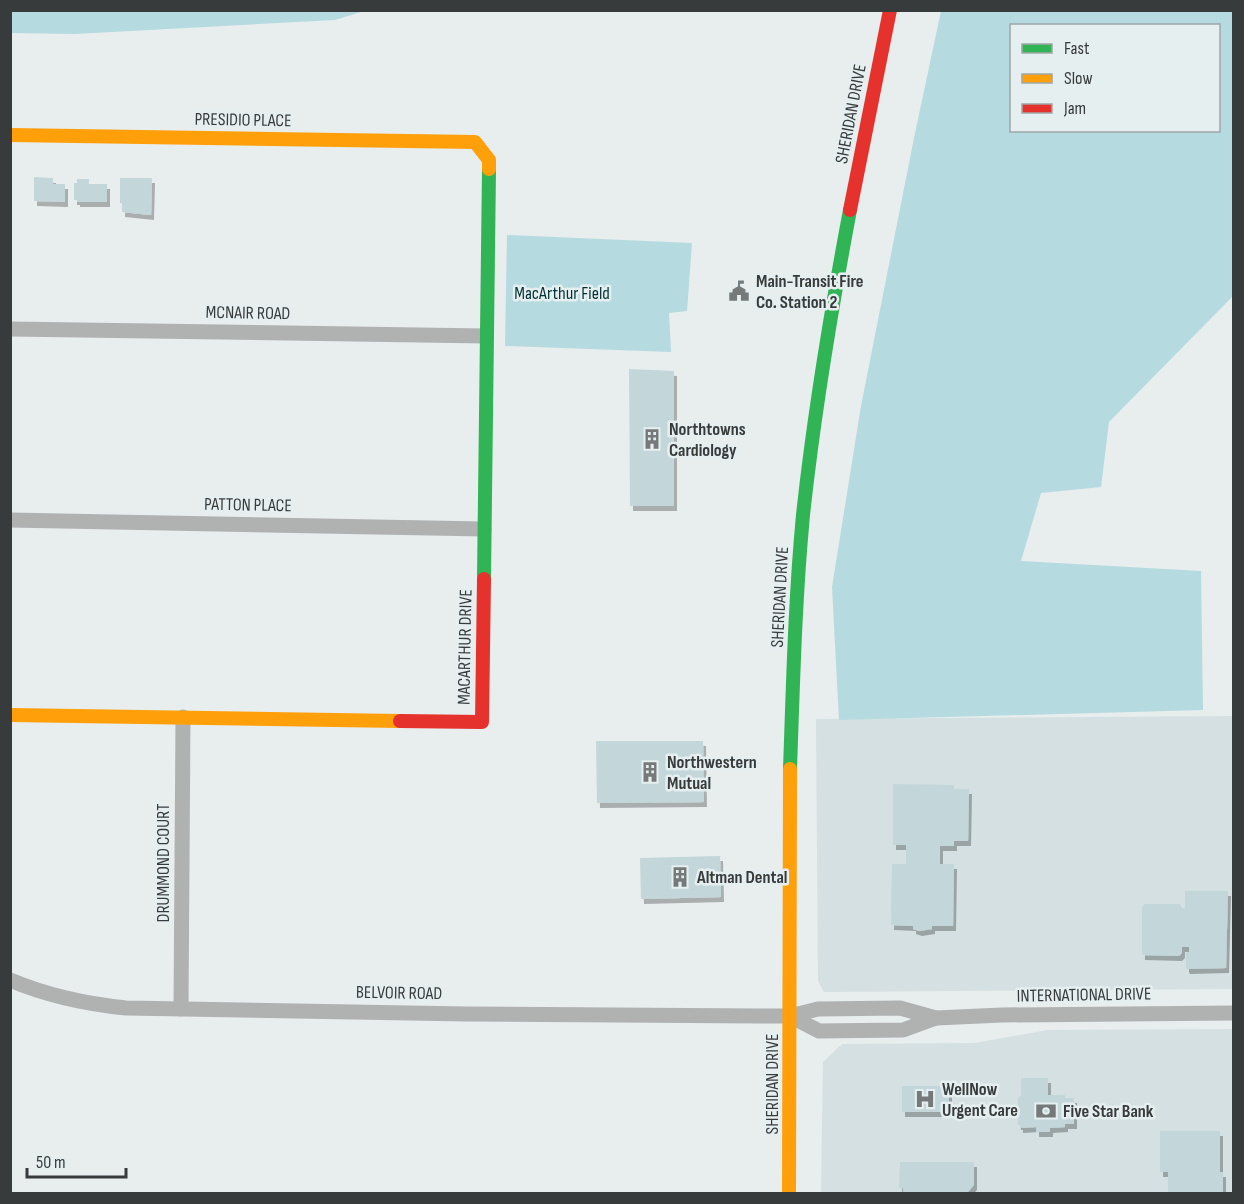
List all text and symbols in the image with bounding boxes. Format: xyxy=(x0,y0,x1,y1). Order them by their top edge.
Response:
legend xyxy=(1010,24,1220,132)
text: Fast xyxy=(1064,38,1090,59)
street label: SHERIDAN DRIVE xyxy=(831,62,871,166)
text: Slow xyxy=(1064,68,1093,89)
text: Jam xyxy=(1063,98,1086,119)
street label: PRESIDIO PLACE xyxy=(194,109,292,131)
place label: Main-Transit Fire Co. Station 2 xyxy=(756,271,864,313)
public building icon: Main-Transit Fire Co. Station 2 xyxy=(727,279,751,303)
park label: MacArthur Field xyxy=(514,283,610,304)
street label: MCNAIR ROAD xyxy=(205,302,291,324)
place label: Northtowns Cardiology xyxy=(669,419,746,461)
building icon: Northtowns Cardiology xyxy=(640,427,664,451)
street label: PATTON PLACE xyxy=(204,494,292,516)
street label: SHERIDAN DRIVE xyxy=(767,546,793,648)
street label: MACARTHUR DRIVE xyxy=(453,589,477,705)
place label: Northwestern Mutual xyxy=(667,752,757,794)
building icon: Northwestern Mutual xyxy=(638,760,662,784)
street label: DRUMMOND COURT xyxy=(153,804,174,922)
building icon: Altman Dental xyxy=(668,865,692,889)
place label: Altman Dental xyxy=(696,867,787,888)
street label: BELVOIR ROAD xyxy=(356,982,442,1004)
street label: INTERNATIONAL DRIVE xyxy=(1017,983,1151,1007)
street label: SHERIDAN DRIVE xyxy=(762,1034,783,1134)
place label: WellNow Urgent Care xyxy=(942,1079,1018,1121)
hospital icon: WellNow Urgent Care xyxy=(913,1087,937,1111)
bank icon: Five Star Bank xyxy=(1034,1099,1058,1123)
place label: Five Star Bank xyxy=(1063,1101,1154,1122)
scale bar xyxy=(27,1141,126,1179)
text: 50 m xyxy=(36,1152,66,1173)

